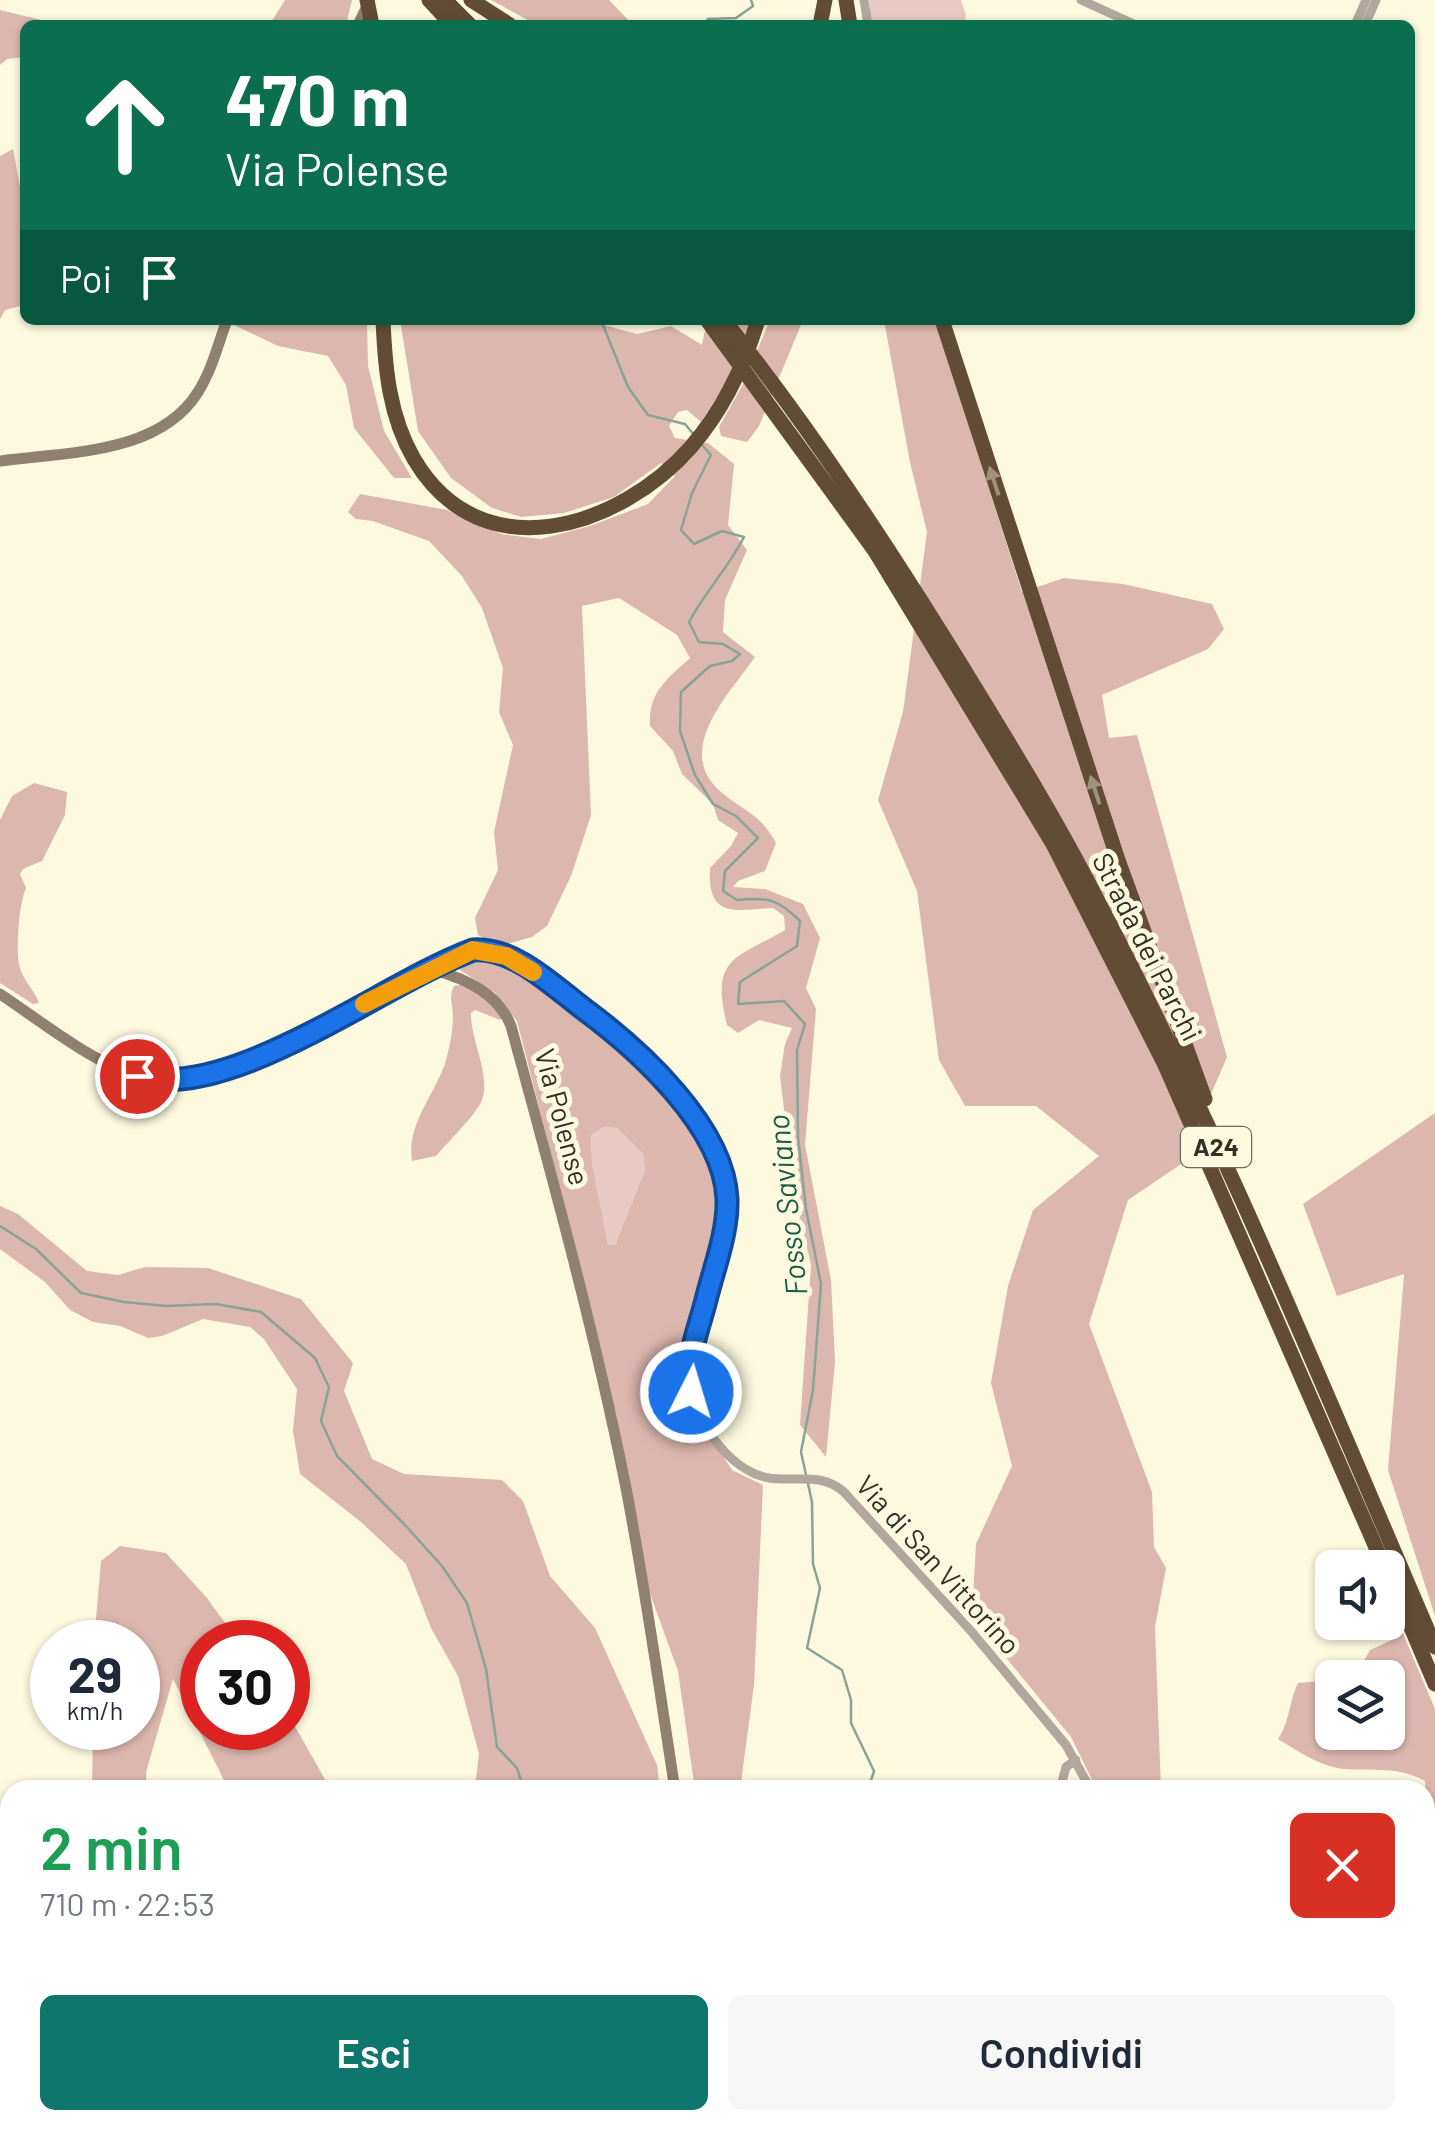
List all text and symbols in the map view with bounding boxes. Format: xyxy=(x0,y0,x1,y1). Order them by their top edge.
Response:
text: 470 m xyxy=(225,56,409,140)
icon: ahead xyxy=(60,60,190,190)
text: Via Polense xyxy=(225,141,450,195)
icon: arrive xyxy=(132,250,187,305)
text: Poi xyxy=(60,255,112,301)
one-way arrow xyxy=(986,465,1001,495)
one-way arrow xyxy=(1086,774,1101,804)
street label: Strada dei Parchi xyxy=(1086,847,1210,1046)
pin xyxy=(95,1034,180,1119)
street label: Via Polense xyxy=(528,1045,597,1189)
icon: arrive xyxy=(110,1049,165,1104)
water label: Fosso Saviano xyxy=(759,1113,813,1298)
road number: A24 xyxy=(1181,1127,1251,1167)
position arrow xyxy=(639,1340,743,1444)
street label: Via di San Vittorino xyxy=(849,1468,1028,1661)
map controls xyxy=(1315,1550,1405,1750)
button: sound xyxy=(1315,1550,1405,1640)
speed limit sign: 30 xyxy=(180,1620,310,1750)
text: 29 xyxy=(68,1643,122,1703)
button: layers xyxy=(1315,1660,1405,1750)
text: km/h xyxy=(67,1695,123,1725)
text: 2 min xyxy=(40,1810,183,1882)
button: close xyxy=(1290,1813,1395,1918)
text: 710 m · 22:53 xyxy=(40,1884,215,1922)
button: Esci xyxy=(40,1995,708,2110)
button: Condividi xyxy=(728,1995,1395,2110)

